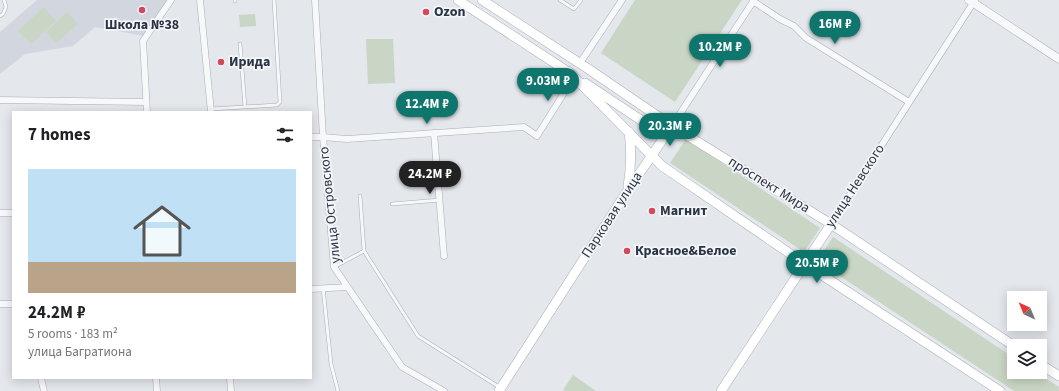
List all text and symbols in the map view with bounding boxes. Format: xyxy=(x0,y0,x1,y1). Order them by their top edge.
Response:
place label: Ozon xyxy=(434,2,465,22)
marker: Школа №38 xyxy=(137,5,147,15)
marker: Ozon xyxy=(421,7,431,17)
pin: 16M ₽ xyxy=(807,11,863,45)
place label: Школа №38 xyxy=(105,15,179,35)
text: 16M ₽ xyxy=(818,15,852,33)
pin: 10.2M ₽ xyxy=(683,34,757,68)
text: 10.2M ₽ xyxy=(698,38,742,56)
place label: Ирида xyxy=(229,52,270,72)
marker: Ирида xyxy=(216,57,226,67)
pin: 9.03M ₽ xyxy=(511,68,585,102)
text: 9.03M ₽ xyxy=(526,72,570,90)
pin: 12.4M ₽ xyxy=(390,91,464,125)
text: 12.4M ₽ xyxy=(405,95,449,113)
pin: 20.3M ₽ xyxy=(633,113,707,147)
text: 20.3M ₽ xyxy=(648,117,692,135)
text: 7 homes xyxy=(28,123,90,147)
icon: filters xyxy=(274,124,296,146)
street label: улица Невского xyxy=(820,140,890,232)
street label: улица Островского xyxy=(314,146,346,264)
street label: проспект Мира xyxy=(724,152,814,218)
pin: 24.2M ₽ xyxy=(393,161,467,195)
text: 24.2M ₽ xyxy=(408,165,452,183)
street label: Парковая улица xyxy=(577,168,647,262)
icon: home xyxy=(126,195,198,267)
place label: Магнит xyxy=(660,201,707,221)
marker: Магнит xyxy=(647,206,657,216)
place label: Красное&Белое xyxy=(635,241,737,261)
marker: Красное&Белое xyxy=(622,246,632,256)
pin: 20.5M ₽ xyxy=(780,250,854,284)
text: 20.5M ₽ xyxy=(795,254,839,272)
north arrow xyxy=(1007,291,1047,331)
map controls xyxy=(1007,291,1047,379)
text: 24.2M ₽ xyxy=(28,301,85,325)
text: 5 rooms · 183 m² xyxy=(28,325,118,343)
button: layers xyxy=(1007,339,1047,379)
text: улица Багратиона xyxy=(28,343,132,361)

